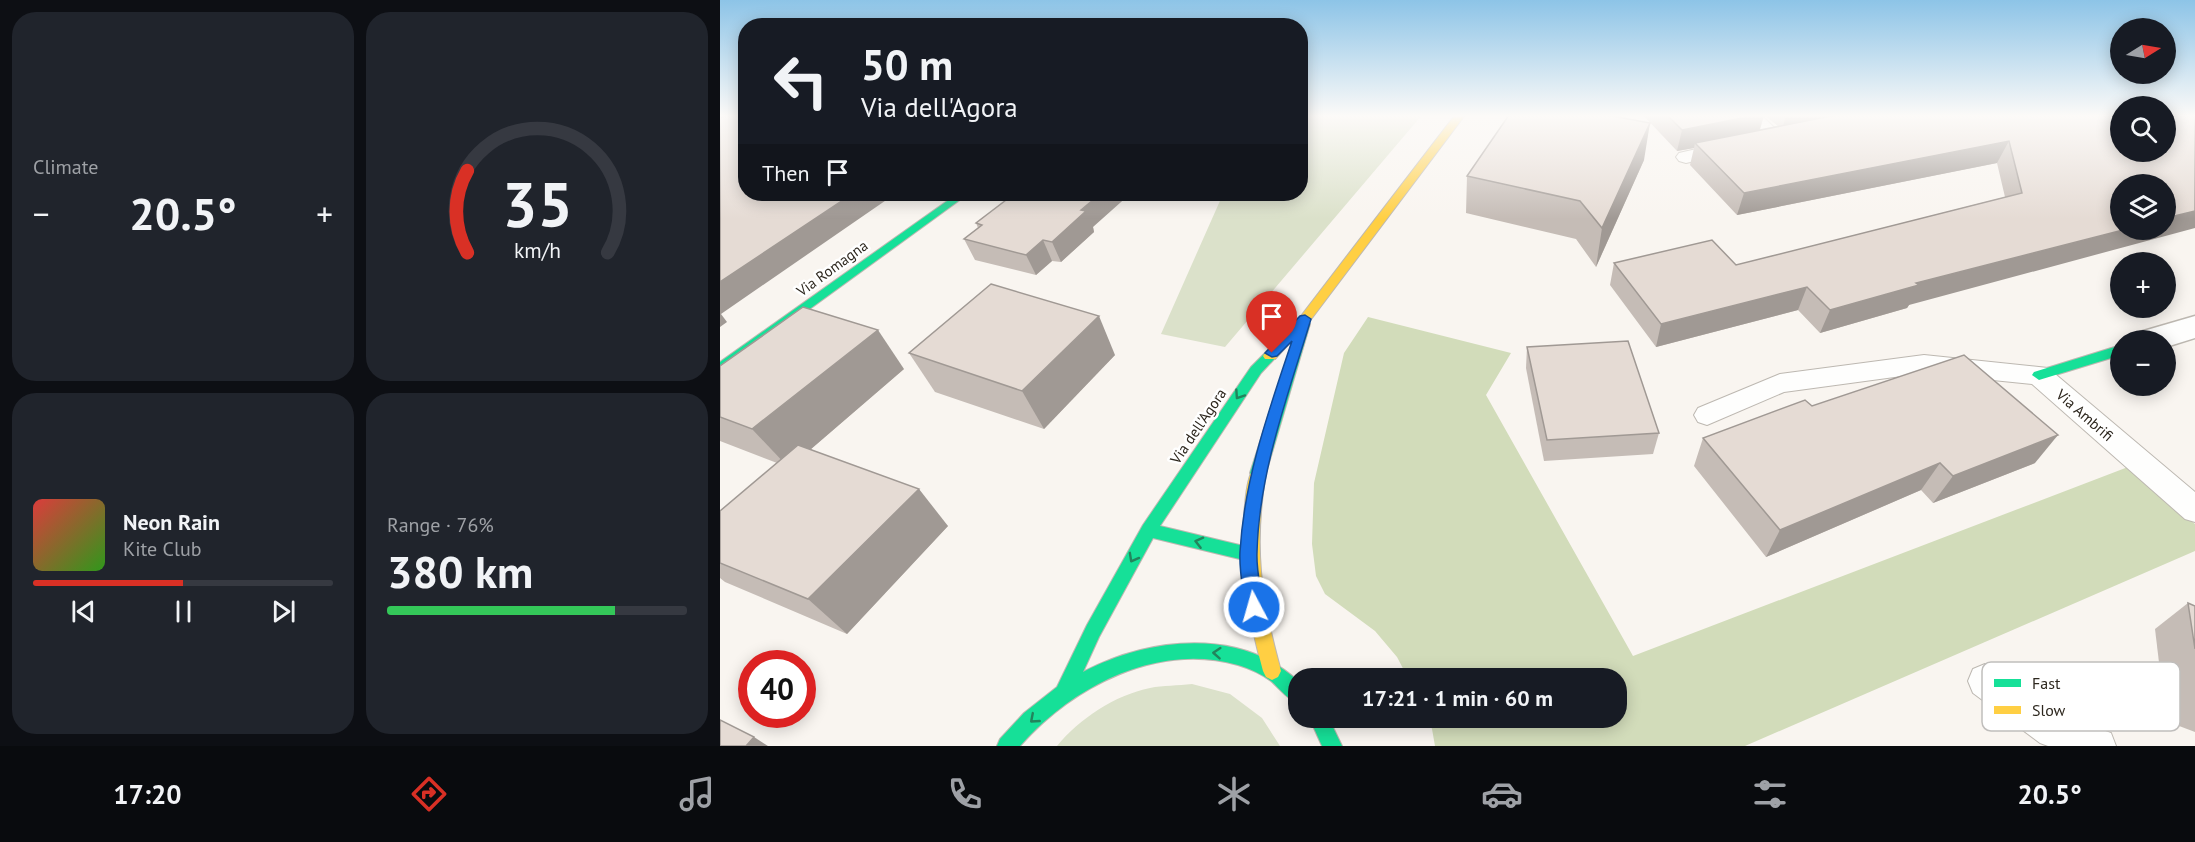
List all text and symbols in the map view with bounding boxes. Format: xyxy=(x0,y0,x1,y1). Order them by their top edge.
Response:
north arrow xyxy=(2110,18,2176,84)
map controls xyxy=(2110,18,2176,396)
text: 50 m xyxy=(861,37,953,92)
icon: left xyxy=(762,42,840,120)
text: Via dell'Agora xyxy=(861,90,1018,124)
button: search xyxy=(2110,96,2176,162)
text: Climate xyxy=(33,154,99,180)
icon: arrive xyxy=(821,156,854,189)
text: Then xyxy=(762,159,809,187)
text: 35 xyxy=(502,163,572,244)
button: layers xyxy=(2110,174,2176,240)
text: 20.5° xyxy=(129,184,237,242)
text: − xyxy=(33,192,50,235)
text: + xyxy=(316,192,333,235)
street label: Via Romagna xyxy=(792,236,871,301)
text: km/h xyxy=(513,237,560,265)
button: + xyxy=(2110,252,2176,318)
pin xyxy=(1246,291,1297,353)
icon: arrive xyxy=(1255,300,1288,333)
button: − xyxy=(2110,330,2176,396)
street label: Via Ambrifi xyxy=(2052,384,2118,445)
street label: Via dell'Agora xyxy=(1165,385,1230,468)
one-way arrow xyxy=(1235,388,1246,399)
text: Neon Rain xyxy=(123,508,220,536)
text: Range · 76% xyxy=(387,512,494,538)
text: Kite Club xyxy=(123,536,201,562)
one-way arrow xyxy=(1194,536,1204,549)
text: 380 km xyxy=(387,542,533,600)
one-way arrow xyxy=(1129,552,1140,562)
position arrow xyxy=(1222,575,1286,639)
icon: previous xyxy=(67,595,100,628)
icon: pause xyxy=(167,595,200,628)
icon: next xyxy=(267,595,300,628)
one-way arrow xyxy=(1212,647,1221,660)
speed limit sign: 40 xyxy=(738,650,816,728)
legend xyxy=(1982,662,2180,731)
text: Fast xyxy=(2032,673,2061,693)
text: 17:21 · 1 min · 60 m xyxy=(1362,684,1553,712)
text: Slow xyxy=(2032,700,2066,720)
one-way arrow xyxy=(1030,711,1041,722)
icon: directions xyxy=(408,773,450,815)
icon: music xyxy=(676,773,718,815)
icon: phone xyxy=(944,773,986,815)
icon: climate xyxy=(1213,773,1255,815)
icon: car xyxy=(1481,773,1523,815)
icon: filters xyxy=(1749,773,1791,815)
text: 17:20 xyxy=(113,777,182,811)
text: 20.5° xyxy=(2017,777,2082,811)

